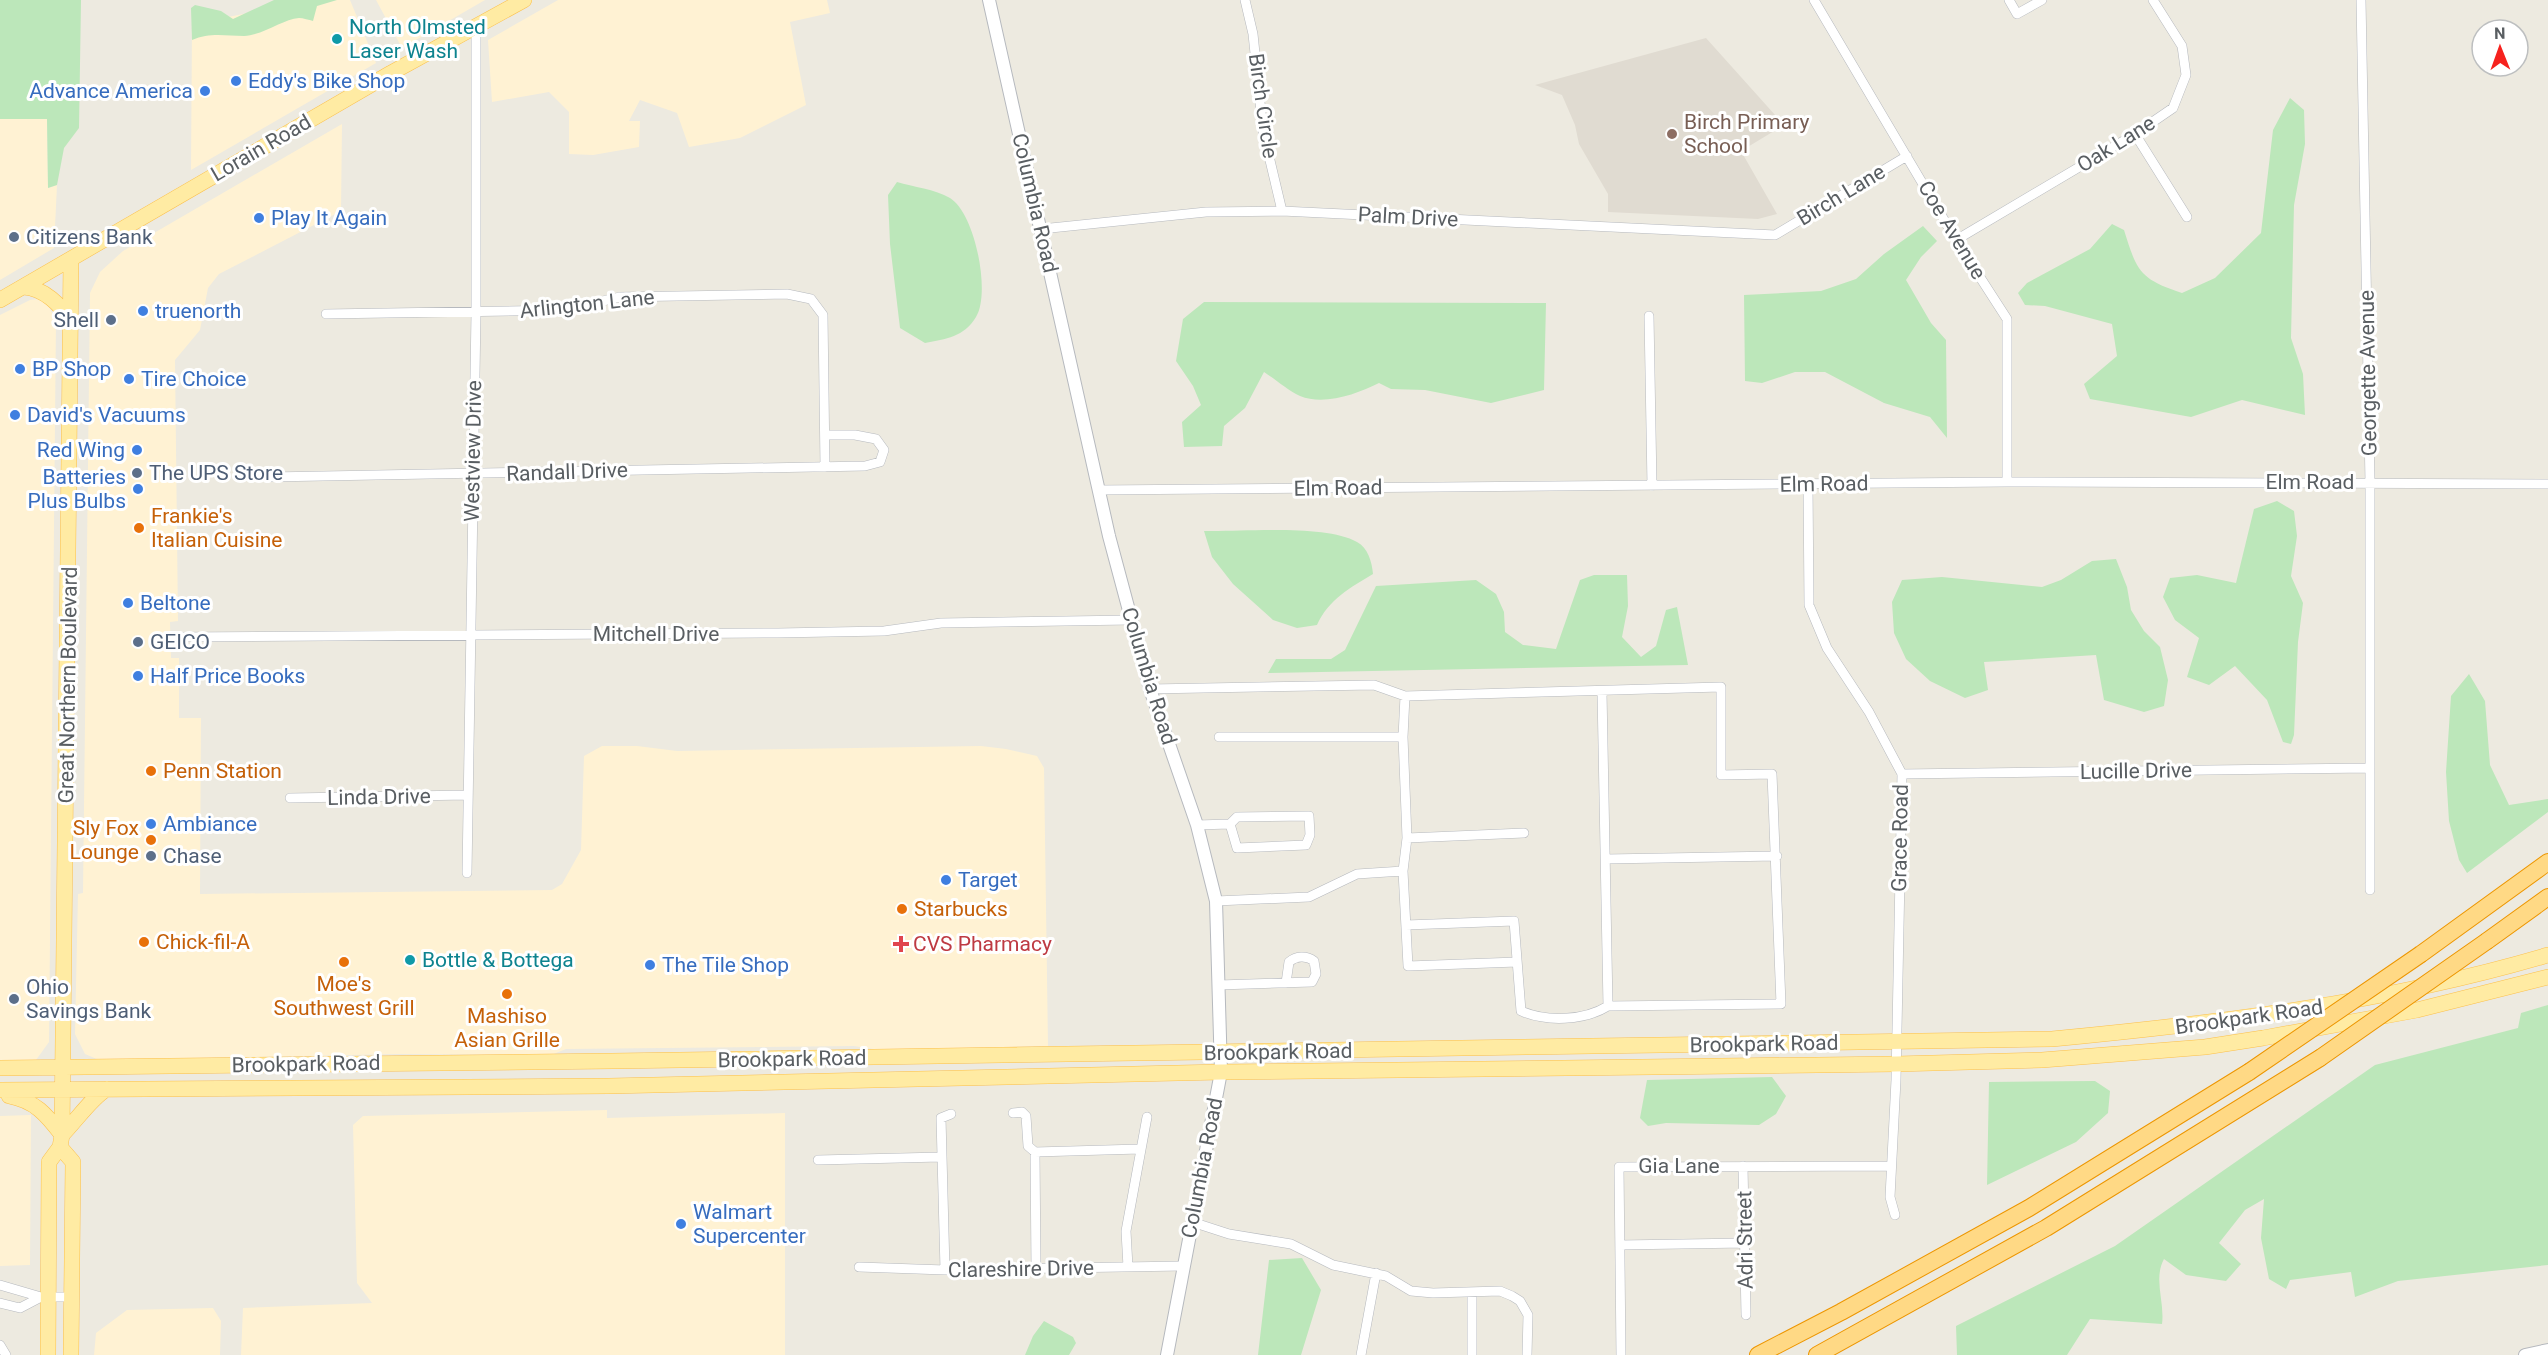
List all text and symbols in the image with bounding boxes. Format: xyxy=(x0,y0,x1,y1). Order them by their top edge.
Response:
place label: North Olmsted Laser Wash xyxy=(349,15,486,63)
north arrow xyxy=(2470,18,2530,78)
text: N xyxy=(2494,24,2506,43)
marker: North Olmsted Laser Wash xyxy=(330,32,344,46)
street label: Birch Circle xyxy=(1244,52,1282,160)
place label: Eddy's Bike Shop xyxy=(248,69,405,93)
marker: Eddy's Bike Shop xyxy=(229,74,243,88)
place label: Advance America xyxy=(29,79,193,103)
marker: Advance America xyxy=(198,84,212,98)
street label: Lorain Road xyxy=(207,110,315,186)
place label: Birch Primary School xyxy=(1684,110,1809,158)
street label: Oak Lane xyxy=(2073,111,2159,177)
marker: Birch Primary School xyxy=(1665,127,1679,141)
street label: Columbia Road xyxy=(1007,131,1063,275)
street label: Birch Lane xyxy=(1793,159,1889,231)
street label: Coe Avenue xyxy=(1913,176,1991,284)
street label: Palm Drive xyxy=(1357,202,1459,232)
place label: Play It Again xyxy=(271,206,387,230)
marker: Play It Again xyxy=(252,211,266,225)
place label: Citizens Bank xyxy=(26,225,153,249)
marker: Citizens Bank xyxy=(7,230,21,244)
street label: Arlington Lane xyxy=(518,285,656,323)
street label: Georgette Avenue xyxy=(2355,290,2381,456)
place label: truenorth xyxy=(155,299,241,323)
marker: truenorth xyxy=(136,304,150,318)
place label: Shell xyxy=(54,308,99,332)
marker: Shell xyxy=(104,313,118,327)
place label: BP Shop xyxy=(32,357,111,381)
marker: BP Shop xyxy=(13,362,27,376)
place label: Tire Choice xyxy=(141,367,246,391)
marker: Tire Choice xyxy=(122,372,136,386)
street label: Westview Drive xyxy=(460,380,486,522)
place label: David's Vacuums xyxy=(27,403,186,427)
marker: David's Vacuums xyxy=(8,408,22,422)
place label: Red Wing xyxy=(37,438,125,462)
marker: Red Wing xyxy=(130,443,144,457)
street label: Randall Drive xyxy=(506,458,628,486)
place label: The UPS Store xyxy=(149,461,283,485)
place label: Batteries Plus Bulbs xyxy=(28,465,126,513)
marker: The UPS Store xyxy=(130,466,144,480)
street label: Elm Road xyxy=(2266,470,2354,494)
street label: Elm Road xyxy=(1779,471,1869,497)
street label: Elm Road xyxy=(1293,475,1383,501)
marker: Batteries Plus Bulbs xyxy=(131,482,145,496)
place label: Frankie's Italian Cuisine xyxy=(151,504,282,552)
marker: Frankie's Italian Cuisine xyxy=(132,521,146,535)
street label: Great Northern Boulevard xyxy=(54,566,82,804)
place label: Beltone xyxy=(140,591,211,615)
marker: Beltone xyxy=(121,596,135,610)
street label: Columbia Road xyxy=(1117,604,1181,748)
street label: Mitchell Drive xyxy=(593,622,719,646)
place label: GEICO xyxy=(150,630,210,654)
marker: GEICO xyxy=(131,635,145,649)
place label: Half Price Books xyxy=(150,664,305,688)
marker: Half Price Books xyxy=(131,669,145,683)
street label: Lucille Drive xyxy=(2080,758,2192,784)
place label: Penn Station xyxy=(163,759,282,783)
marker: Penn Station xyxy=(144,764,158,778)
street label: Linda Drive xyxy=(327,784,431,810)
street label: Grace Road xyxy=(1887,784,1913,892)
place label: Ambiance xyxy=(163,812,257,836)
place label: Sly Fox Lounge xyxy=(70,816,139,864)
marker: Ambiance xyxy=(144,817,158,831)
marker: Sly Fox Lounge xyxy=(144,833,158,847)
place label: Chase xyxy=(163,844,222,868)
marker: Chase xyxy=(144,849,158,863)
place label: Target xyxy=(958,868,1018,892)
marker: Target xyxy=(939,873,953,887)
place label: Starbucks xyxy=(914,897,1008,921)
marker: Starbucks xyxy=(895,902,909,916)
place label: Chick-fil-A xyxy=(156,930,250,954)
place label: CVS Pharmacy xyxy=(913,932,1052,956)
marker: Chick-fil-A xyxy=(137,935,151,949)
marker: CVS Pharmacy xyxy=(894,937,908,951)
place label: Bottle & Bottega xyxy=(422,948,574,972)
marker: Bottle & Bottega xyxy=(403,953,417,967)
place label: The Tile Shop xyxy=(662,953,789,977)
marker: Moe's Southwest Grill xyxy=(337,955,351,969)
marker: The Tile Shop xyxy=(643,958,657,972)
place label: Moe's Southwest Grill xyxy=(273,972,415,1020)
place label: Ohio Savings Bank xyxy=(26,975,152,1023)
marker: Mashiso Asian Grille xyxy=(500,987,514,1001)
marker: Ohio Savings Bank xyxy=(7,992,21,1006)
street label: Brookpark Road xyxy=(2174,995,2324,1039)
place label: Mashiso Asian Grille xyxy=(454,1004,560,1052)
street label: Brookpark Road xyxy=(1689,1031,1839,1057)
street label: Brookpark Road xyxy=(1203,1039,1353,1065)
street label: Brookpark Road xyxy=(717,1046,867,1072)
street label: Brookpark Road xyxy=(231,1051,381,1077)
street label: Columbia Road xyxy=(1177,1096,1227,1240)
street label: Gia Lane xyxy=(1638,1154,1720,1178)
street label: Adri Street xyxy=(1732,1190,1758,1289)
place label: Walmart Supercenter xyxy=(693,1200,806,1248)
marker: Walmart Supercenter xyxy=(674,1217,688,1231)
street label: Clareshire Drive xyxy=(948,1256,1094,1282)

